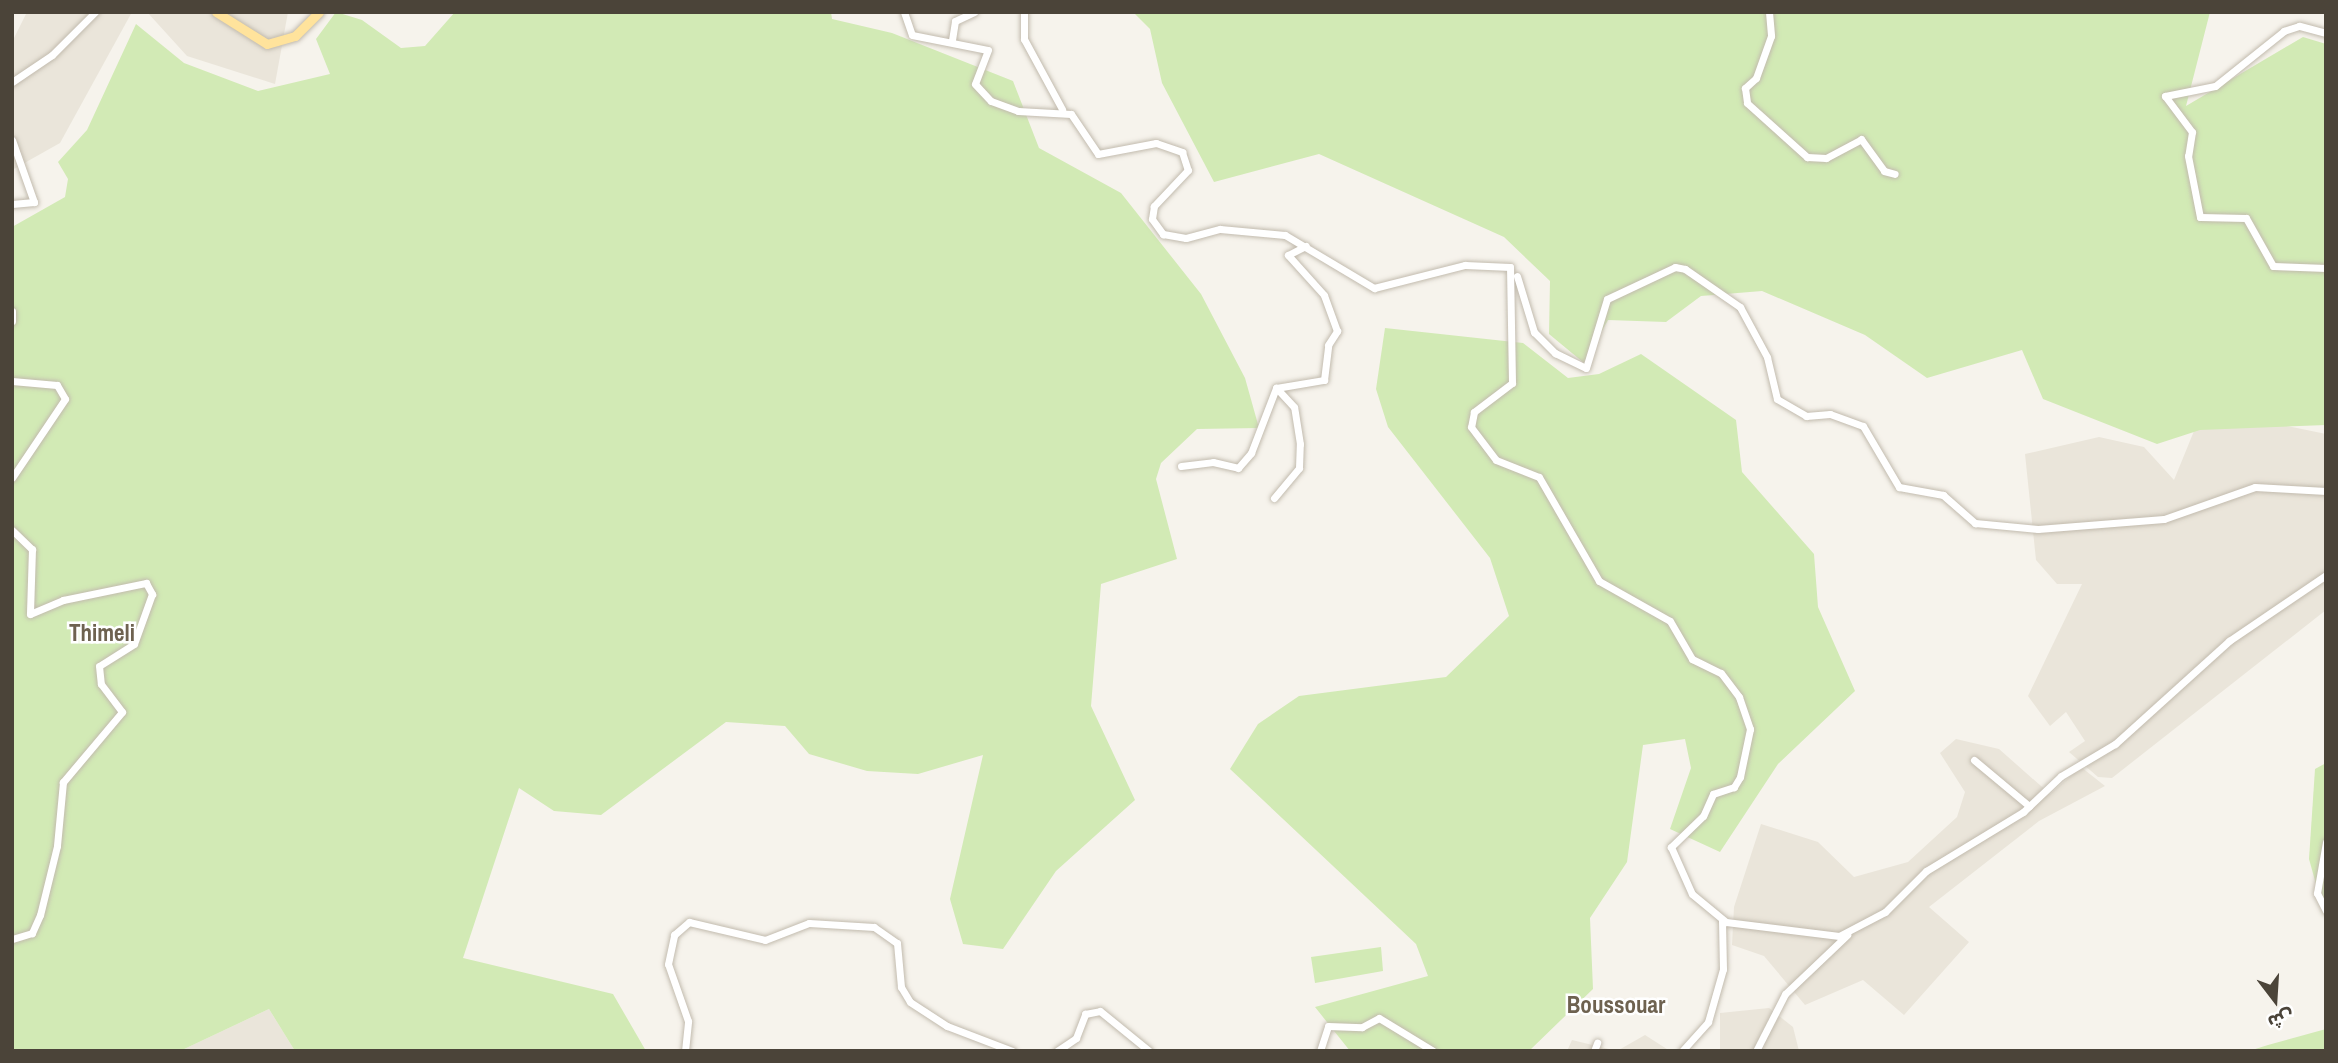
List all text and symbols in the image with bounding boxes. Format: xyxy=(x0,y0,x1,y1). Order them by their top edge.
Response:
district label: Thimeli xyxy=(69,619,135,647)
north arrow xyxy=(2240,965,2310,1035)
district label: Boussouar xyxy=(1567,991,1665,1019)
text: ش xyxy=(2265,1004,2297,1036)

